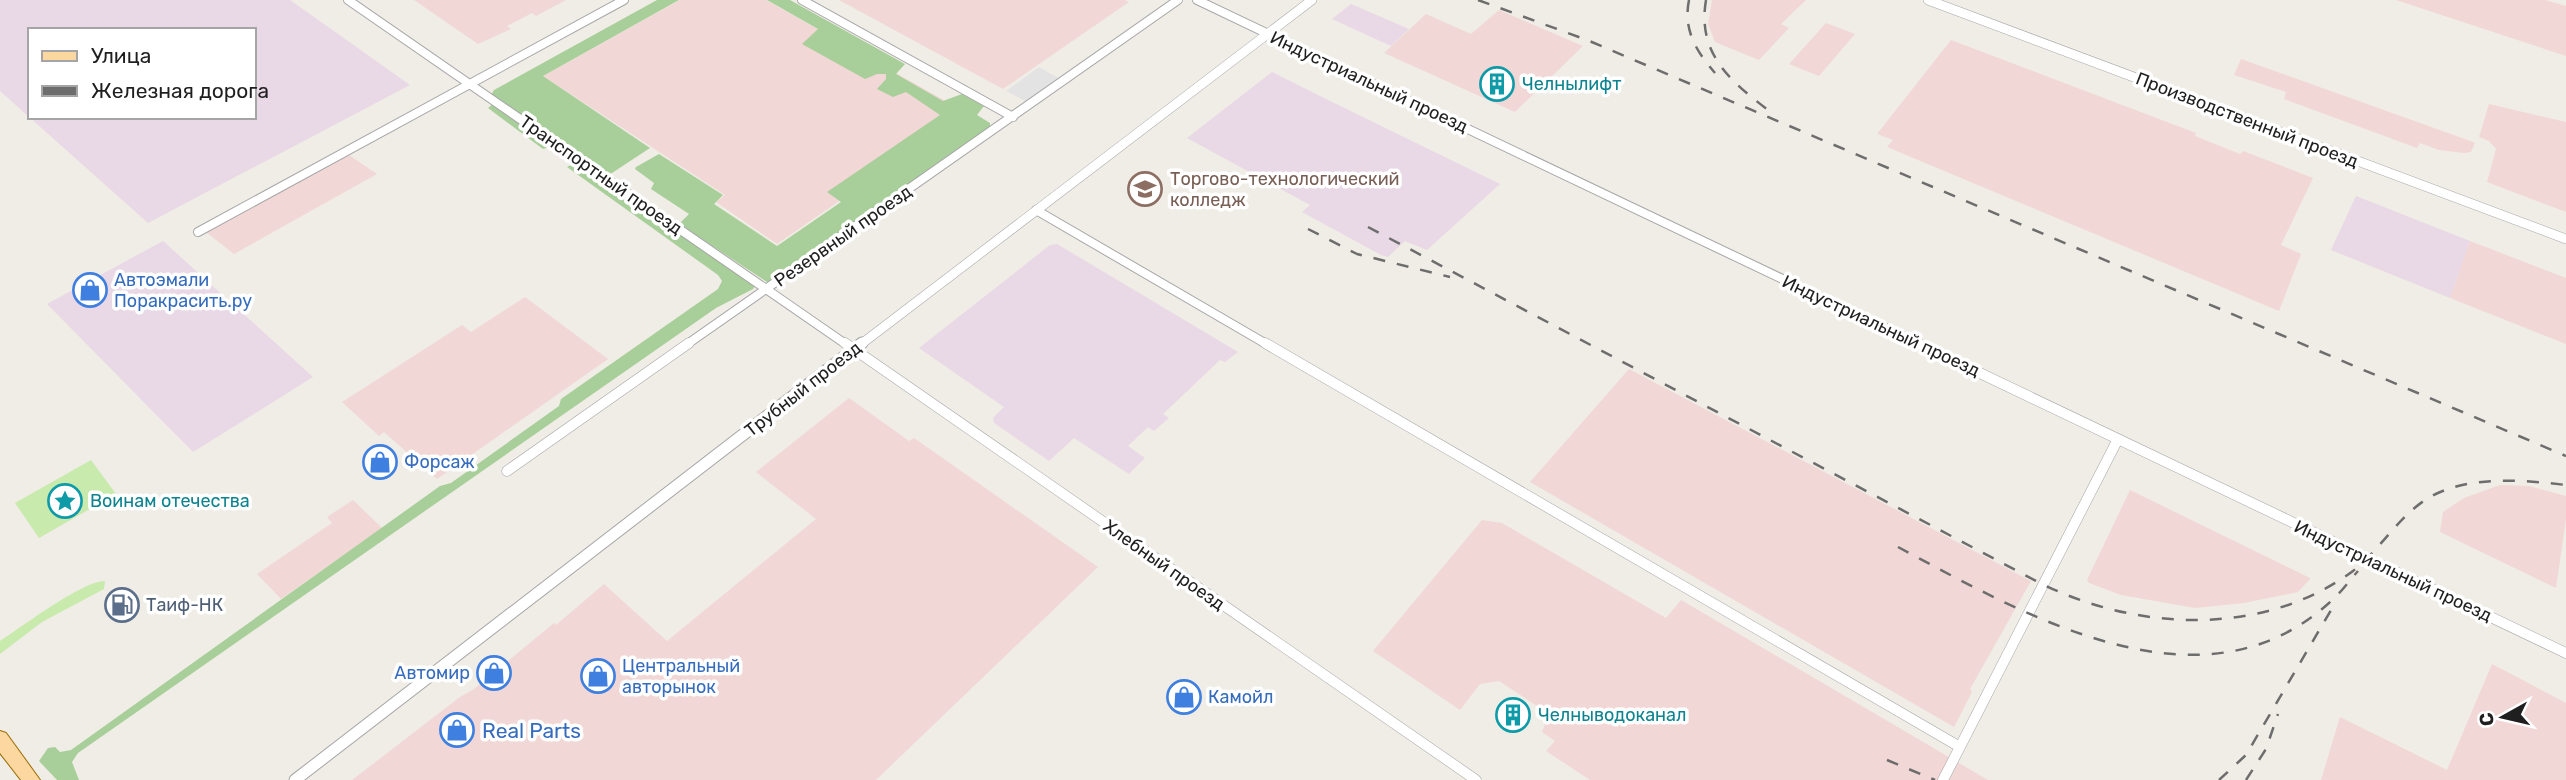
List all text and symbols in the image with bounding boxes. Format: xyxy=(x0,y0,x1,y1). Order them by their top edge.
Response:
street label: Индустриальный проезд xyxy=(1267,26,1472,138)
legend xyxy=(28,28,256,119)
text: Улица xyxy=(91,43,151,68)
building icon: Челнылифт xyxy=(1478,65,1516,103)
street label: Производственный проезд xyxy=(2133,67,2362,173)
place label: Челнылифт xyxy=(1522,73,1621,95)
text: Железная дорога xyxy=(91,78,269,103)
street label: Транспортный проезд xyxy=(515,110,687,240)
place label: Торгово-технологический колледж xyxy=(1170,168,1400,211)
school or university icon: Торгово-технологический колледж xyxy=(1126,170,1164,208)
street label: Резервный проезд xyxy=(770,180,916,292)
place label: Автоэмали Поракрасить.ру xyxy=(114,269,252,312)
street label: Индустриальный проезд xyxy=(1779,270,1984,382)
shop icon: Автоэмали Поракрасить.ру xyxy=(71,271,109,309)
street label: Трубный проезд xyxy=(740,336,866,441)
shop icon: Форсаж xyxy=(361,443,399,481)
place label: Форсаж xyxy=(404,451,475,473)
place icon: Воинам отечества xyxy=(46,482,84,520)
place label: Воинам отечества xyxy=(90,490,250,512)
street label: Хлебный проезд xyxy=(1099,515,1229,615)
street label: Индустриальный проезд xyxy=(2291,515,2496,627)
fuel station icon: Таиф-НК xyxy=(103,586,141,624)
place label: Таиф-НК xyxy=(146,594,223,616)
shop icon: Автомир xyxy=(475,654,513,692)
place label: Центральный авторынок xyxy=(622,655,740,698)
shop icon: Центральный авторынок xyxy=(579,657,617,695)
place label: Автомир xyxy=(394,662,470,684)
shop icon: Камойл xyxy=(1165,678,1203,716)
north arrow xyxy=(2468,682,2538,752)
place label: Камойл xyxy=(1208,686,1273,708)
building icon: Челныводоканал xyxy=(1494,696,1532,734)
place label: Челныводоканал xyxy=(1538,704,1686,726)
shop icon: Real Parts xyxy=(438,711,476,749)
text: С xyxy=(2474,711,2499,728)
place label: Real Parts xyxy=(482,718,581,743)

